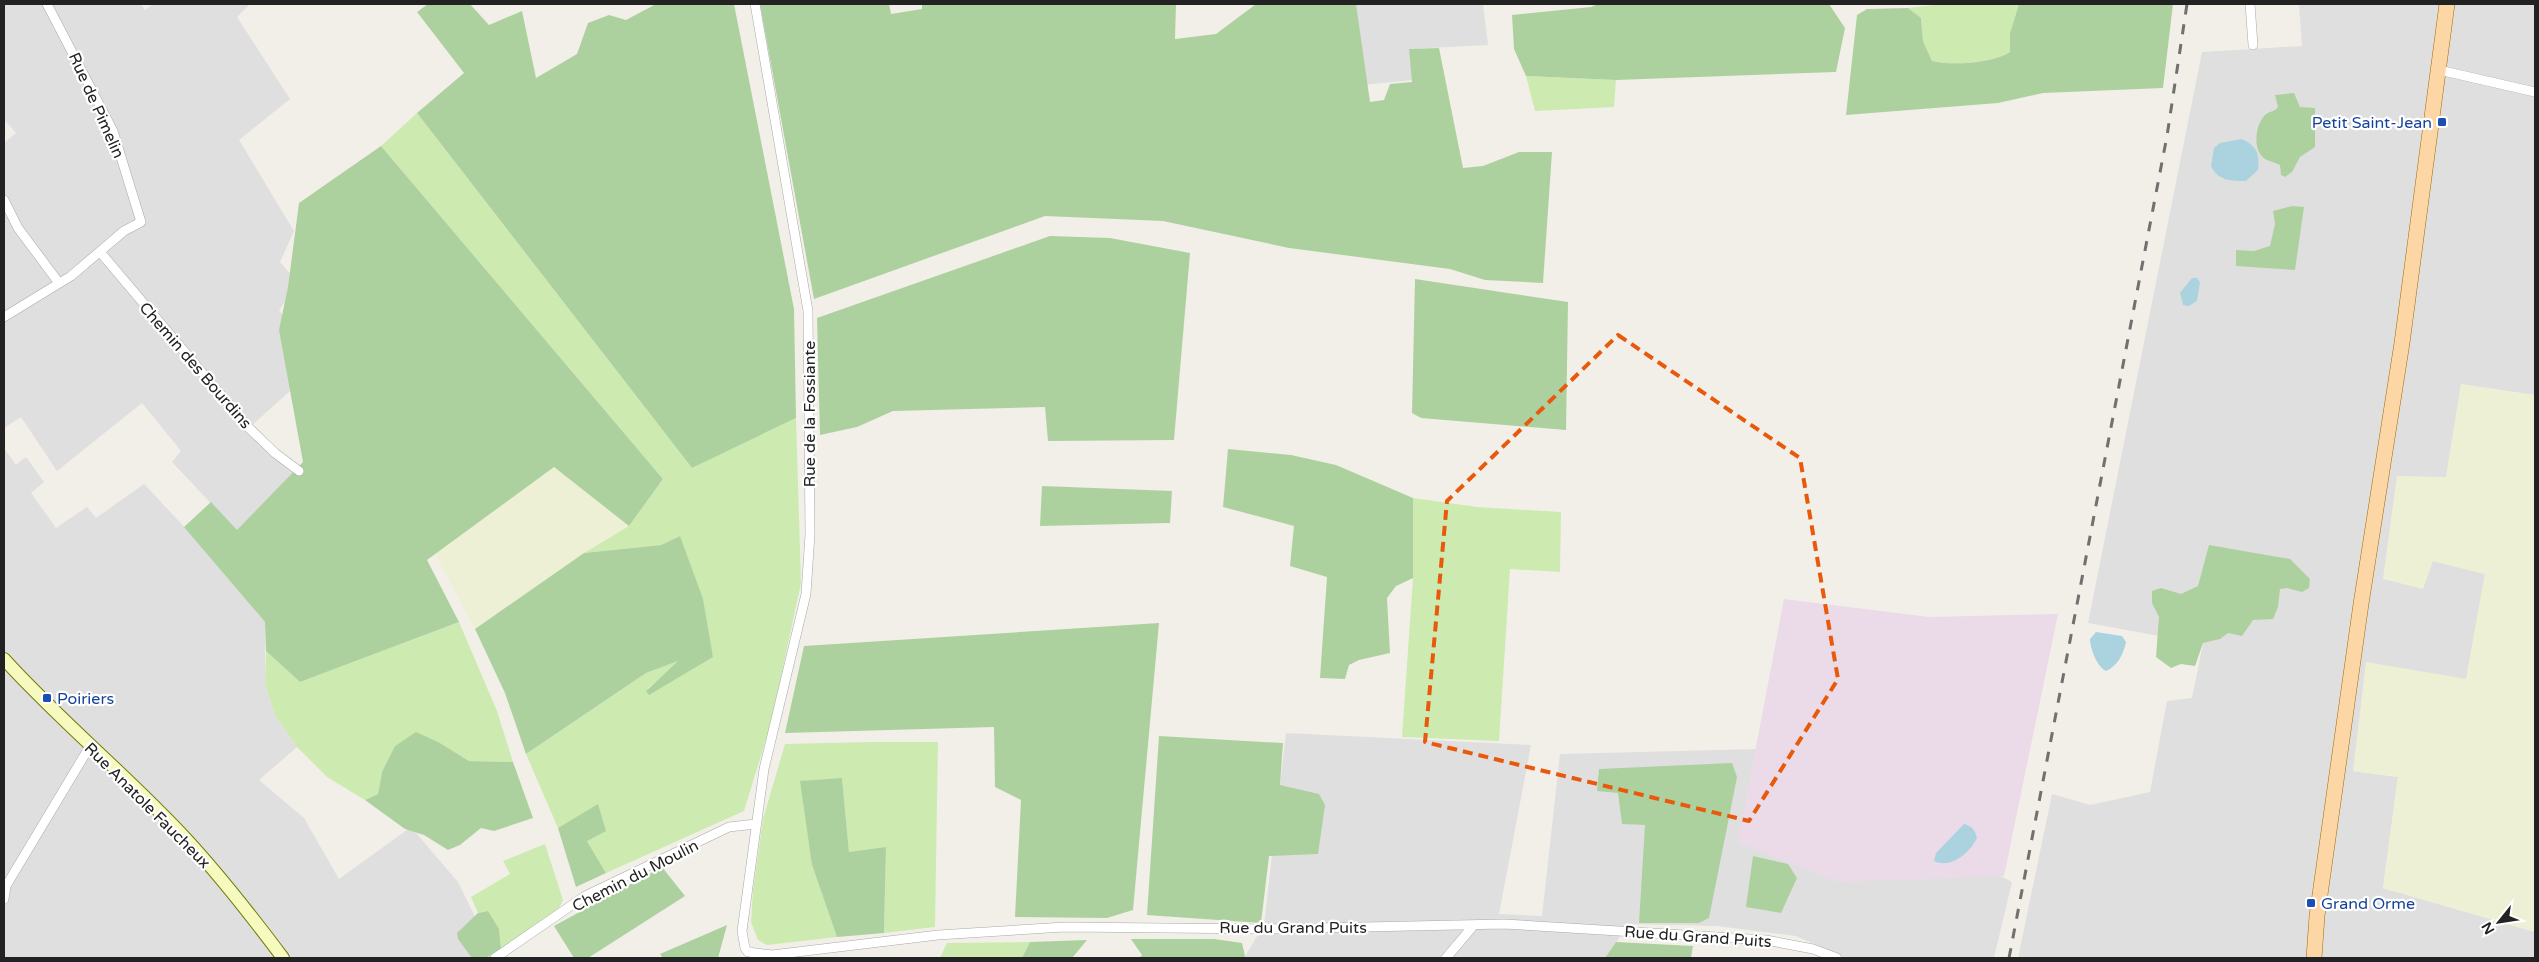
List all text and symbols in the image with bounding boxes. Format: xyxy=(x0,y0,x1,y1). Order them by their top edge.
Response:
street label: Rue de Pimelin xyxy=(64,49,128,161)
place label: Petit Saint-Jean xyxy=(2312,113,2432,133)
marker: Petit Saint-Jean xyxy=(2436,116,2448,128)
street label: Chemin des Bourdins xyxy=(135,298,256,433)
street label: Rue de la Fossiante xyxy=(800,341,820,487)
place label: Poiriers xyxy=(57,689,114,709)
marker: Poiriers xyxy=(41,692,53,704)
street label: Rue Anatole Faucheux xyxy=(80,738,215,873)
street label: Chemin du Moulin xyxy=(569,835,702,916)
place label: Grand Orme xyxy=(2321,894,2415,914)
marker: Grand Orme xyxy=(2305,897,2317,909)
north arrow xyxy=(2474,897,2524,947)
street label: Rue du Grand Puits xyxy=(1219,918,1367,938)
text: N xyxy=(2478,919,2498,937)
street label: Rue du Grand Puits xyxy=(1624,922,1772,952)

